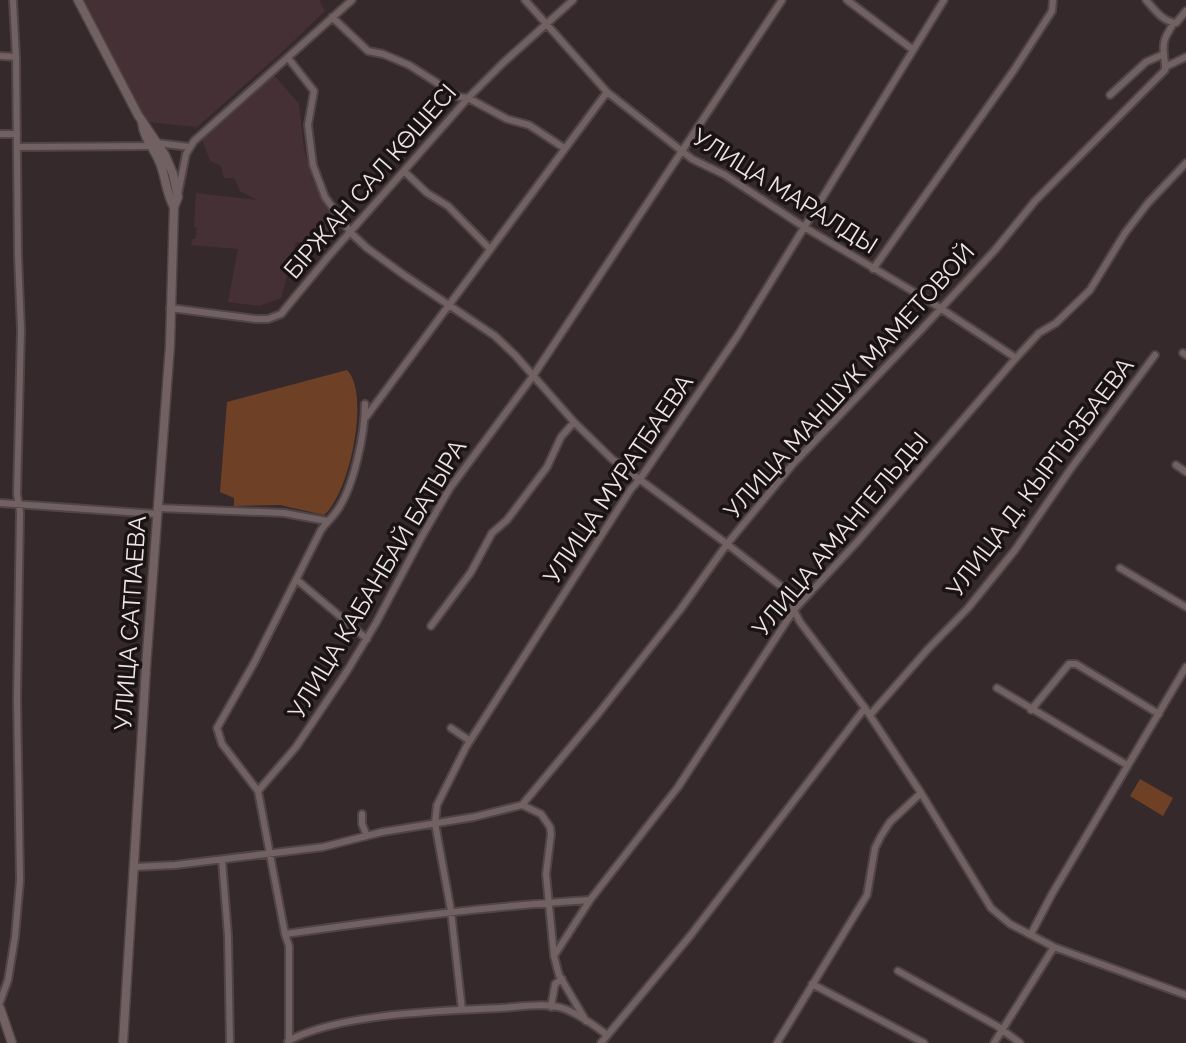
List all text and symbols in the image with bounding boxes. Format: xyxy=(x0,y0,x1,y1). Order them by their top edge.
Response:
street label: БІРЖАН САЛ КӨШЕСІ xyxy=(278,78,462,284)
street label: УЛИЦА МАРАЛДЫ xyxy=(687,122,883,260)
street label: УЛИЦА МАНШУК МАМЕТОВОЙ xyxy=(718,237,980,525)
street label: УЛИЦА Д. КЫРГЫЗБАЕВА xyxy=(940,351,1140,603)
street label: УЛИЦА МУРАТБАЕВА xyxy=(537,369,699,589)
street label: УЛИЦА АМАНГЕЛЬДЫ xyxy=(746,426,934,642)
street label: УЛИЦА КАБАНБАЙ БАТЫРА xyxy=(282,434,472,724)
street label: УЛИЦА САТПАЕВА xyxy=(108,515,152,731)

